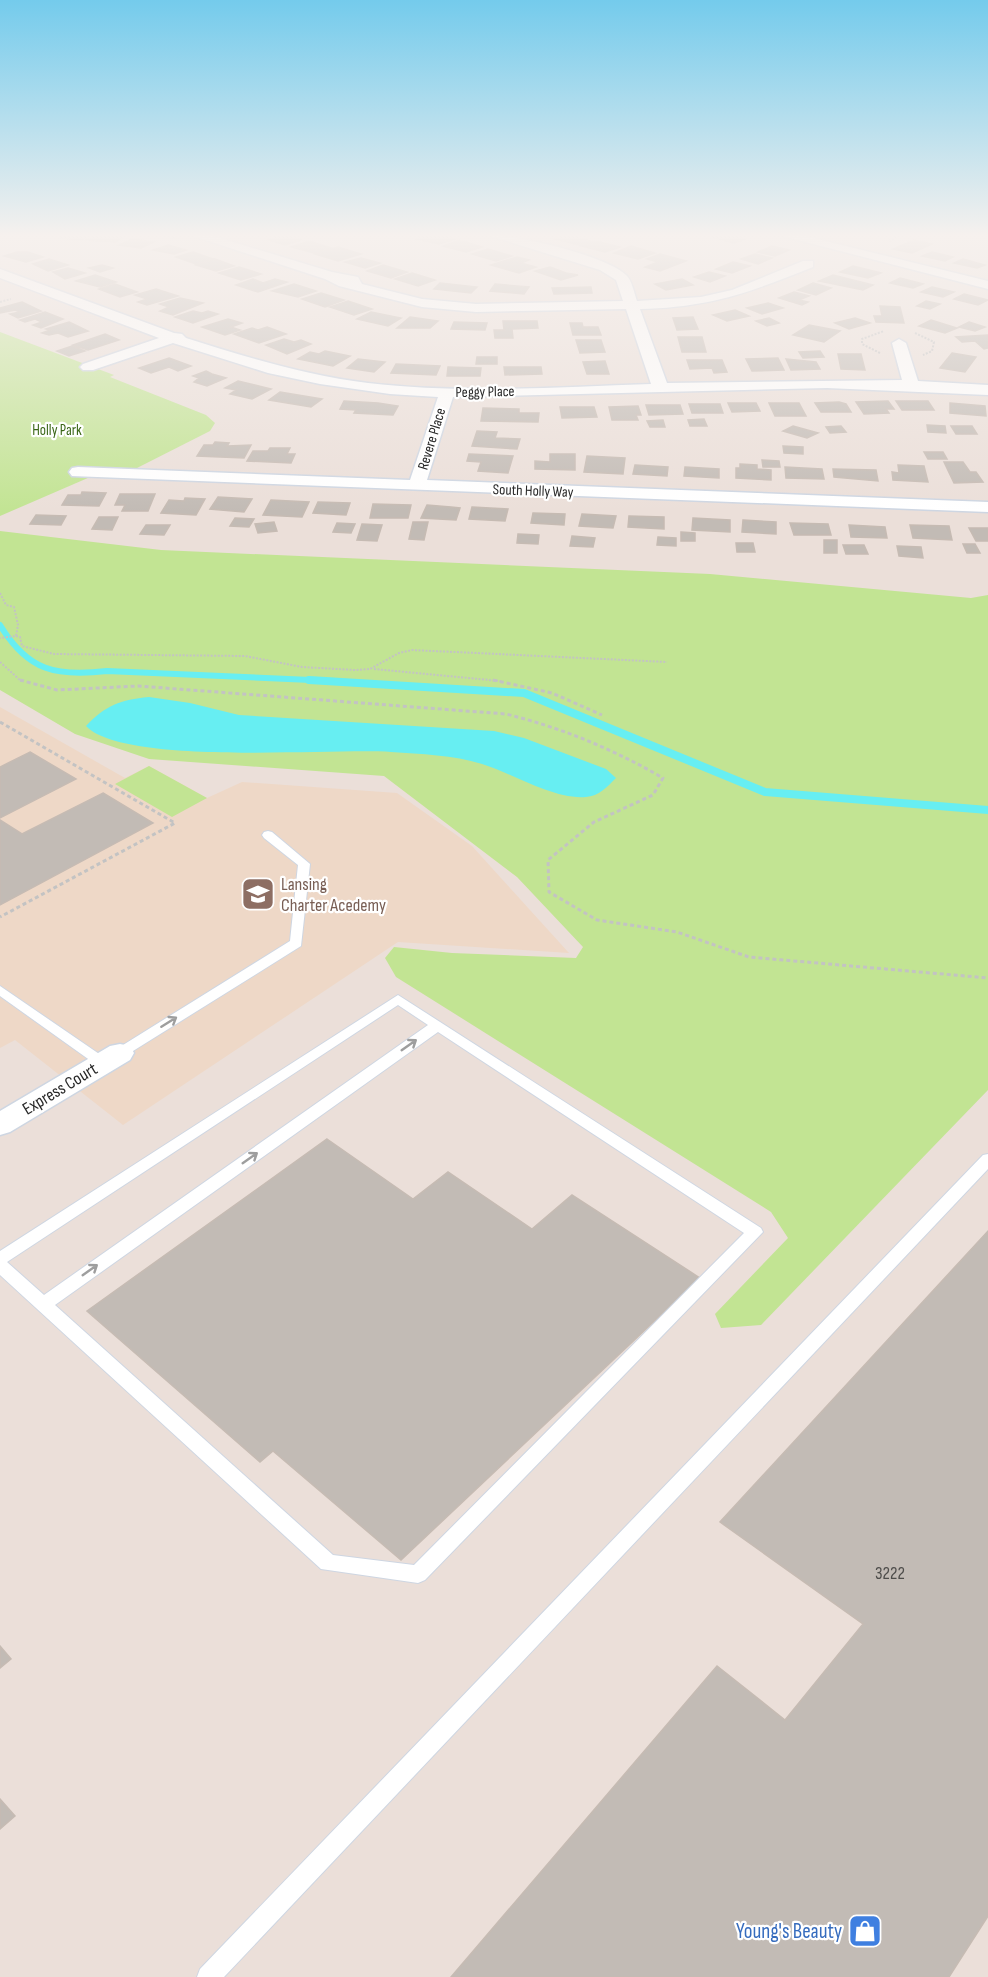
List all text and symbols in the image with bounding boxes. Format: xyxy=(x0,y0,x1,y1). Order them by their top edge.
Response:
street label: Peggy Place xyxy=(455,382,515,402)
street label: Revere Place xyxy=(414,406,450,472)
park label: Holly Park xyxy=(32,421,82,440)
street label: South Holly Way xyxy=(492,480,574,502)
place label: Lansing Charter Acedemy xyxy=(281,874,386,916)
school or university icon: Lansing Charter Acedemy xyxy=(240,876,276,912)
one-way arrow xyxy=(160,1015,177,1027)
one-way arrow xyxy=(400,1039,416,1051)
street label: Express Court xyxy=(19,1058,102,1120)
one-way arrow xyxy=(241,1152,257,1164)
one-way arrow xyxy=(82,1264,98,1276)
house number: 3222 xyxy=(875,1563,905,1584)
shop icon: Young's Beauty xyxy=(847,1913,883,1949)
place label: Young's Beauty xyxy=(736,1919,842,1944)

